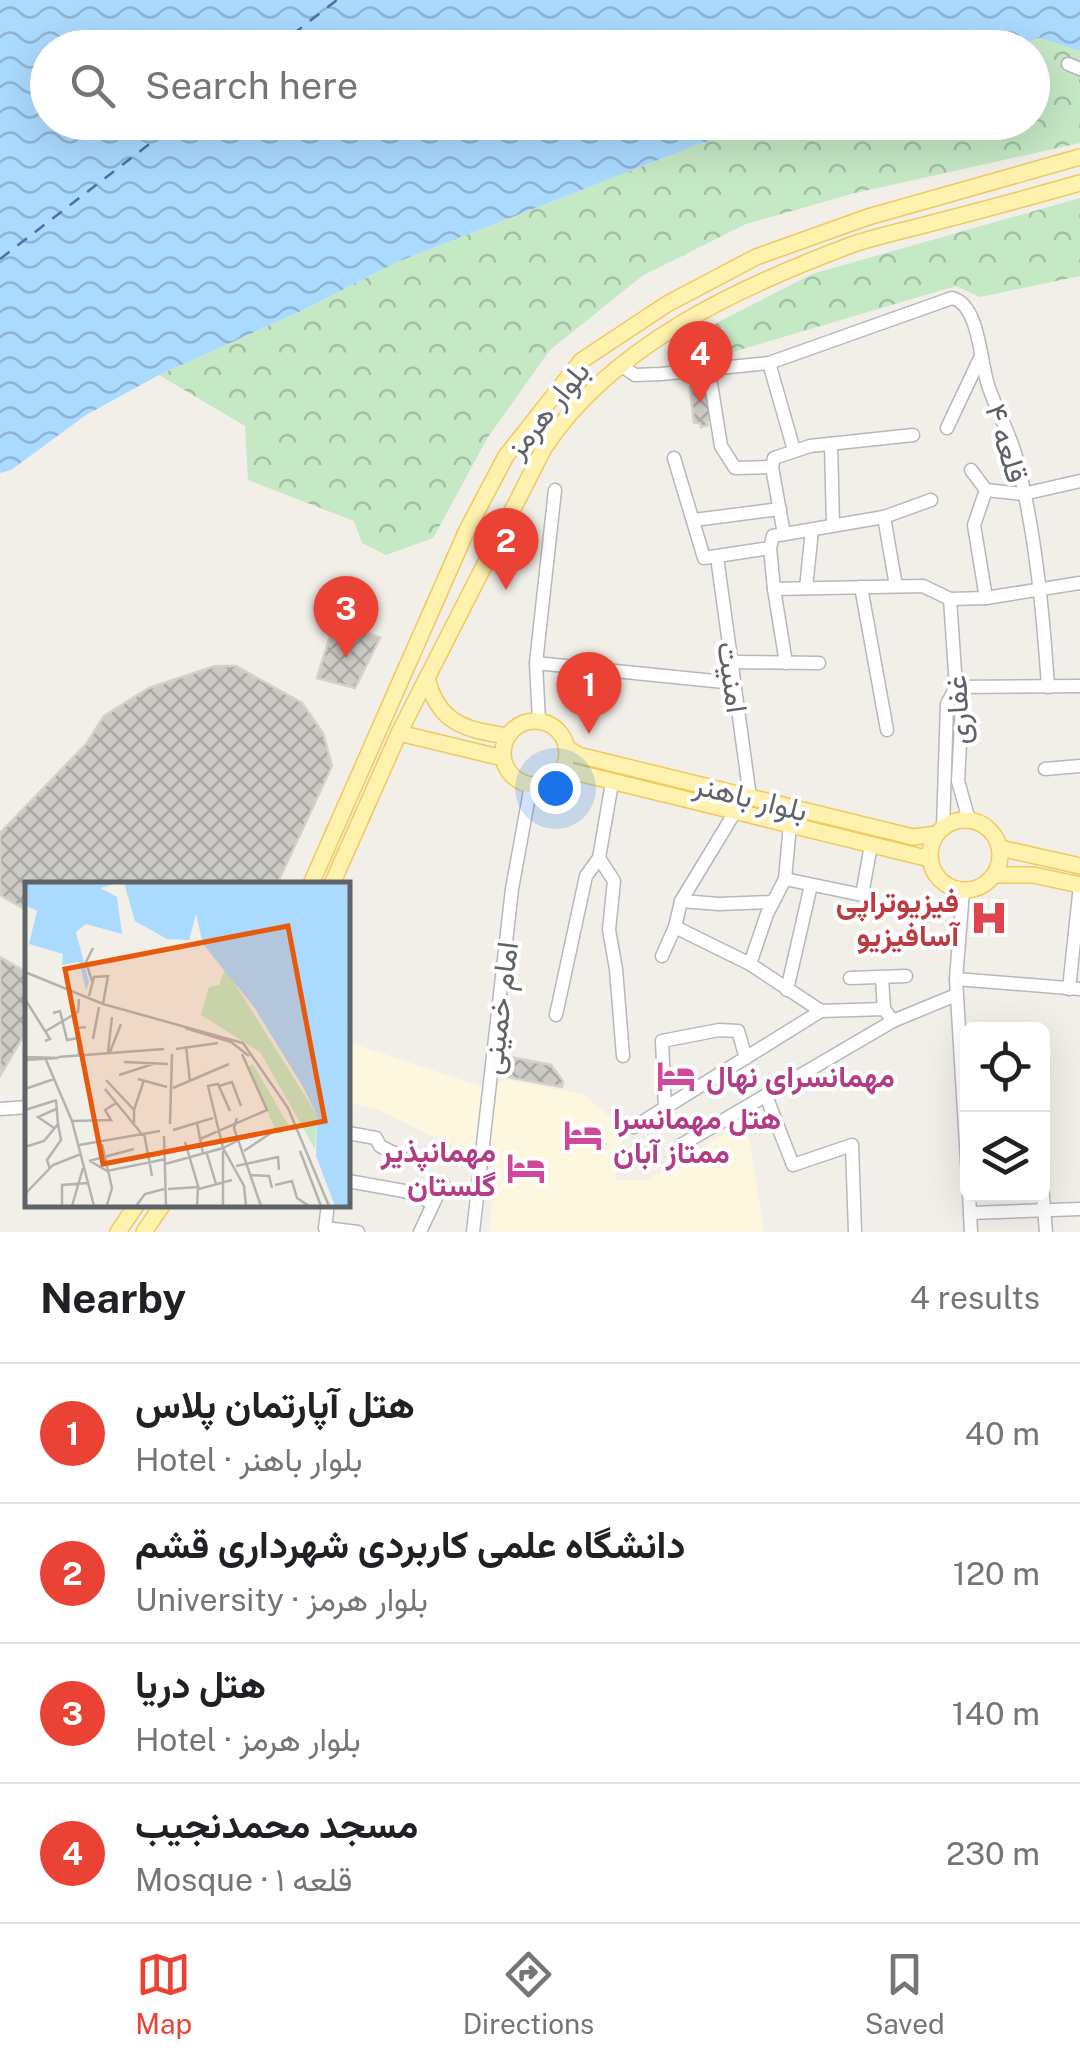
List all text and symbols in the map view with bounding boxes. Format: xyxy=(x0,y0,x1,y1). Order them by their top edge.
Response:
search box xyxy=(30,30,1050,140)
icon: search xyxy=(65,58,120,113)
text: Search here xyxy=(145,63,358,108)
pin: 4 xyxy=(668,320,732,403)
street label: بلوار هرمز xyxy=(497,353,598,466)
street label: قلعه ۴ xyxy=(978,399,1036,487)
pin: 2 xyxy=(474,508,538,590)
pin: 3 xyxy=(314,576,378,658)
street label: امنیت xyxy=(710,639,756,715)
pin: 1 xyxy=(556,652,622,734)
street label: غفاری xyxy=(937,674,978,746)
your location xyxy=(530,763,581,814)
street label: بلوار باهنر xyxy=(689,765,811,829)
inset map xyxy=(25,882,350,1207)
place label: فیزیوتراپی آسافیزیو xyxy=(836,883,961,954)
hospital icon: فیزیوتراپی آسافیزیو xyxy=(968,897,1010,939)
street label: امام خمینی xyxy=(473,939,527,1077)
map controls xyxy=(960,1022,1050,1202)
button: locate xyxy=(960,1022,1050,1112)
hotel icon: مهمانسرای نهال xyxy=(655,1055,697,1097)
place label: مهمانسرای نهال xyxy=(706,1058,895,1095)
place label: هتل مهمانسرا ممتاز آبان xyxy=(613,1100,781,1171)
button: layers xyxy=(960,1112,1050,1202)
hotel icon: هتل مهمانسرا ممتاز آبان xyxy=(562,1114,604,1156)
place label: مهمانپذیر گلستان xyxy=(380,1133,496,1203)
hotel icon: مهمانپذیر گلستان xyxy=(505,1147,547,1189)
text: Nearby xyxy=(40,1273,186,1322)
text: 4 results xyxy=(910,1279,1040,1316)
text: هتل آپارتمان پلاس xyxy=(135,1382,415,1427)
text: 1 xyxy=(66,1415,79,1452)
text: 40 m xyxy=(965,1415,1040,1452)
text: Hotel · بلوار باهنر xyxy=(135,1441,362,1478)
text: دانشگاه علمی کاربردی شهرداری قشم xyxy=(135,1522,685,1567)
text: 2 xyxy=(62,1555,83,1592)
text: 120 m xyxy=(953,1555,1040,1592)
text: University · بلوار هرمز xyxy=(135,1581,428,1618)
text: هتل دریا xyxy=(135,1662,266,1707)
text: 3 xyxy=(62,1695,83,1732)
text: 140 m xyxy=(952,1695,1040,1732)
text: Hotel · بلوار هرمز xyxy=(135,1721,361,1758)
text: مسجد محمدنجیب xyxy=(135,1802,418,1847)
text: 4 xyxy=(62,1835,83,1872)
text: 230 m xyxy=(946,1835,1040,1872)
text: Mosque · قلعه ۱ xyxy=(135,1861,352,1898)
tab: Map xyxy=(135,1947,192,2040)
tab: Directions xyxy=(463,1947,594,2040)
tab: Saved xyxy=(865,1947,945,2040)

